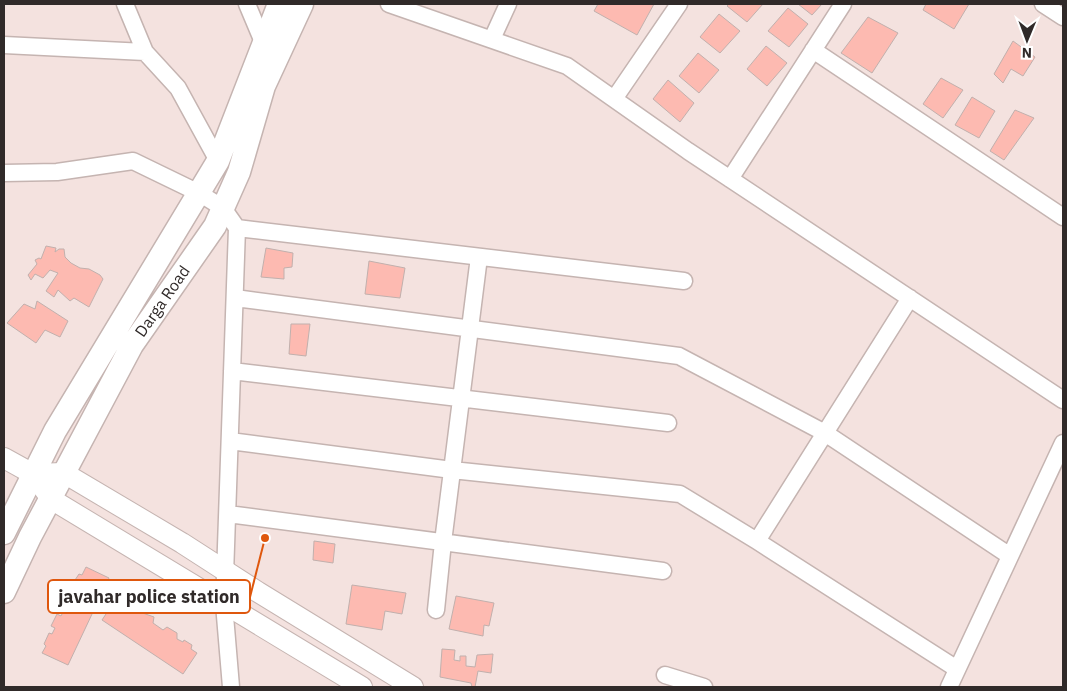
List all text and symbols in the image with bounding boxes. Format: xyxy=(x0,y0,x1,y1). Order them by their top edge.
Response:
north arrow xyxy=(1002,15,1052,65)
text: N xyxy=(1022,44,1032,62)
street label: Darga Road xyxy=(130,262,194,340)
callout: javahar police station xyxy=(48,580,250,613)
text: javahar police station xyxy=(57,585,240,608)

